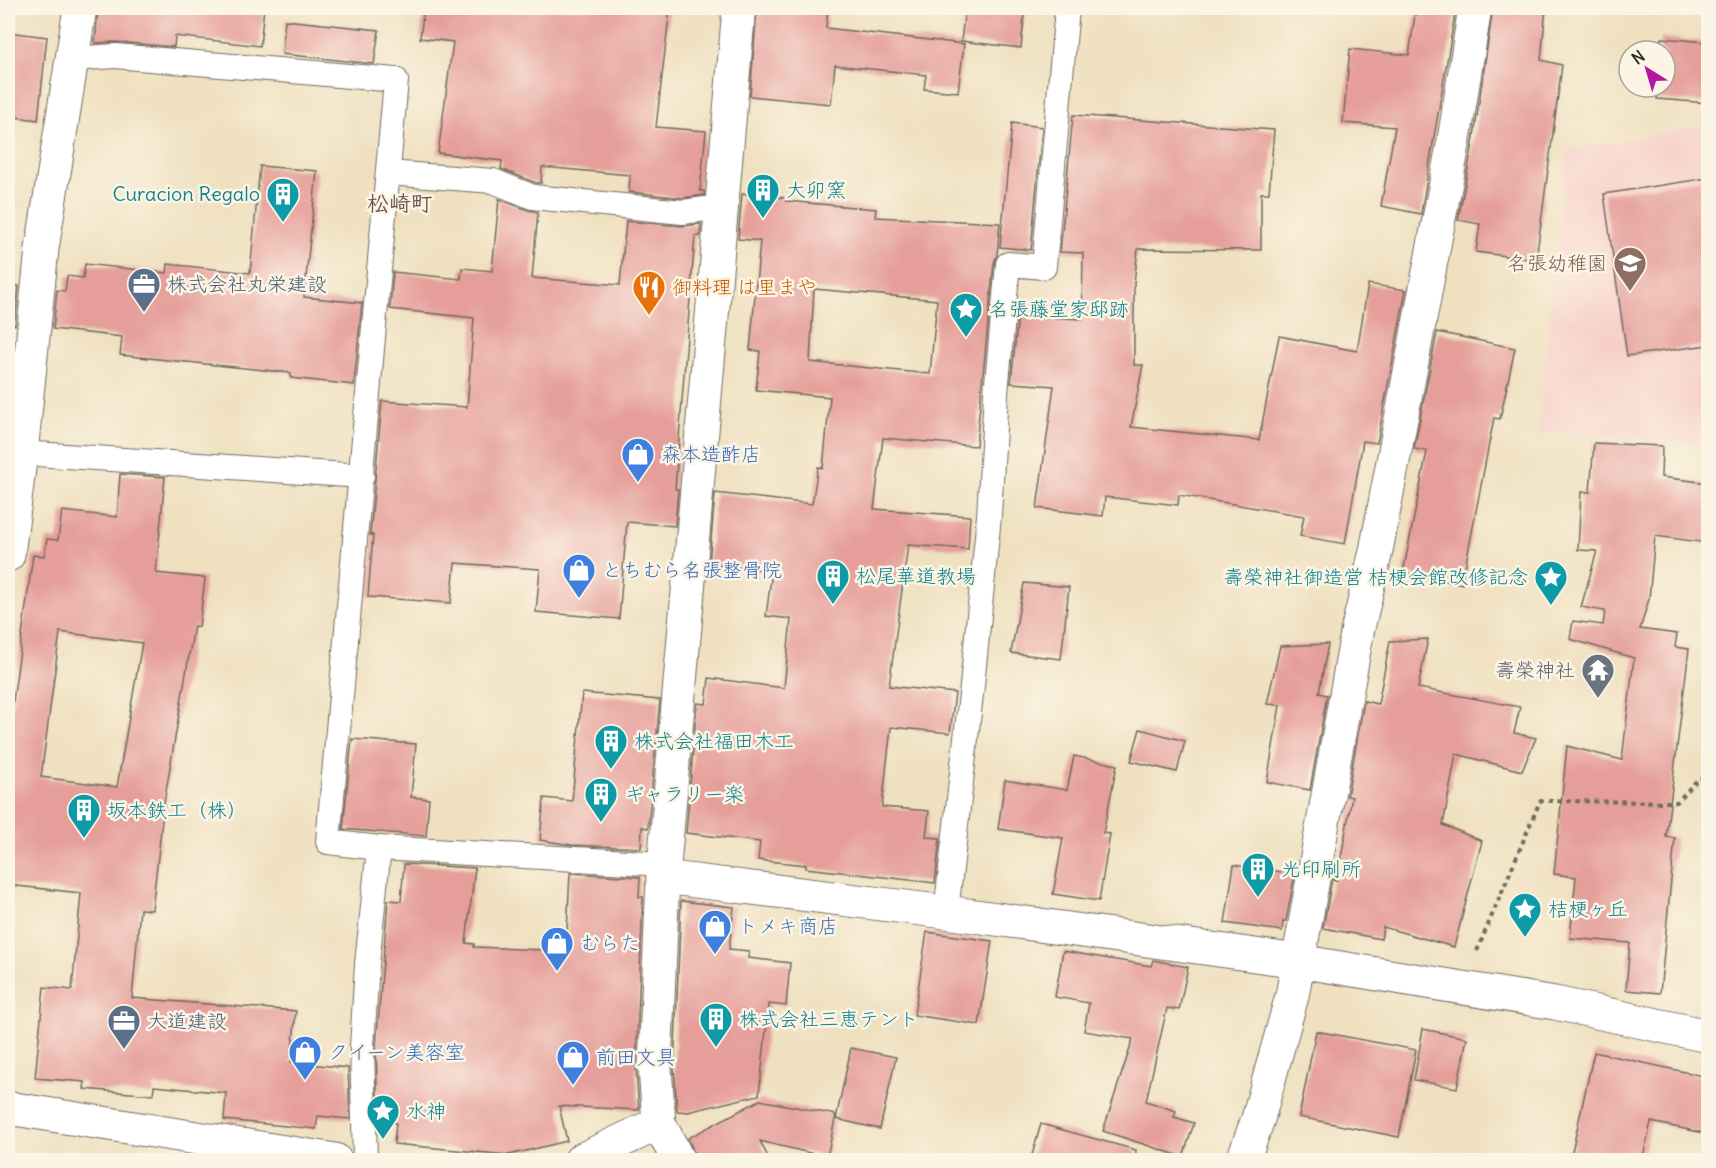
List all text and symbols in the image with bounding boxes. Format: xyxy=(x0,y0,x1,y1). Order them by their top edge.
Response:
north arrow xyxy=(1617,39,1677,99)
text: N xyxy=(1628,46,1648,68)
building icon: 大卯窯 xyxy=(745,172,781,219)
building icon: Curacion Regalo xyxy=(265,176,301,223)
place label: 大卯窯 xyxy=(786,177,846,202)
place label: Curacion Regalo xyxy=(113,181,260,206)
district label: 松崎町 xyxy=(367,189,433,217)
school or university icon: 名張幼稚園 xyxy=(1612,245,1648,292)
place label: 名張幼稚園 xyxy=(1507,250,1607,275)
office icon: 株式会社丸栄建設 xyxy=(126,266,162,313)
restaurant icon: 御料理 は里まや xyxy=(631,269,667,316)
place label: 株式会社丸栄建設 xyxy=(167,271,327,296)
place label: 御料理 は里まや xyxy=(672,274,817,299)
place icon: 名張藤堂家邸跡 xyxy=(948,291,984,338)
place label: 名張藤堂家邸跡 xyxy=(989,296,1129,321)
shop icon: 森本造酢店 xyxy=(620,436,656,483)
place label: 森本造酢店 xyxy=(661,441,761,466)
shop icon: とちむら名張整骨院 xyxy=(561,552,597,599)
place label: とちむら名張整骨院 xyxy=(602,557,782,582)
building icon: 松尾華道教場 xyxy=(815,558,851,605)
place icon: 壽榮神社御造営 桔梗会館改修記念 xyxy=(1533,559,1569,606)
place label: 松尾華道教場 xyxy=(856,563,976,588)
place label: 壽榮神社御造営 桔梗会館改修記念 xyxy=(1223,564,1528,589)
temple icon: 壽榮神社 xyxy=(1580,652,1616,699)
place label: 壽榮神社 xyxy=(1495,657,1575,682)
building icon: 株式会社福田木工 xyxy=(593,723,629,770)
place label: 株式会社福田木工 xyxy=(634,728,794,753)
building icon: ギャラリー楽 xyxy=(583,776,619,823)
place label: ギャラリー楽 xyxy=(624,781,744,806)
building icon: 坂本鉄工（株） xyxy=(66,792,102,839)
place label: 坂本鉄工（株） xyxy=(107,797,247,822)
building icon: 光印刷所 xyxy=(1240,851,1276,898)
place label: 光印刷所 xyxy=(1281,856,1361,881)
place icon: 桔梗ヶ丘 xyxy=(1507,891,1543,938)
place label: 桔梗ヶ丘 xyxy=(1548,896,1628,921)
shop icon: トメキ商店 xyxy=(697,908,733,955)
place label: トメキ商店 xyxy=(738,913,838,938)
shop icon: むらた xyxy=(539,925,575,972)
place label: むらた xyxy=(580,930,640,955)
building icon: 株式会社三恵テント xyxy=(698,1001,734,1048)
office icon: 大道建設 xyxy=(106,1003,142,1050)
place label: 株式会社三恵テント xyxy=(739,1006,919,1031)
place label: 大道建設 xyxy=(147,1008,227,1033)
shop icon: クイーン美容室 xyxy=(287,1034,323,1081)
place label: クイーン美容室 xyxy=(328,1039,465,1064)
shop icon: 前田文具 xyxy=(555,1039,591,1086)
place label: 前田文具 xyxy=(596,1044,676,1069)
place icon: 水神 xyxy=(365,1093,401,1140)
place label: 水神 xyxy=(406,1098,446,1123)

